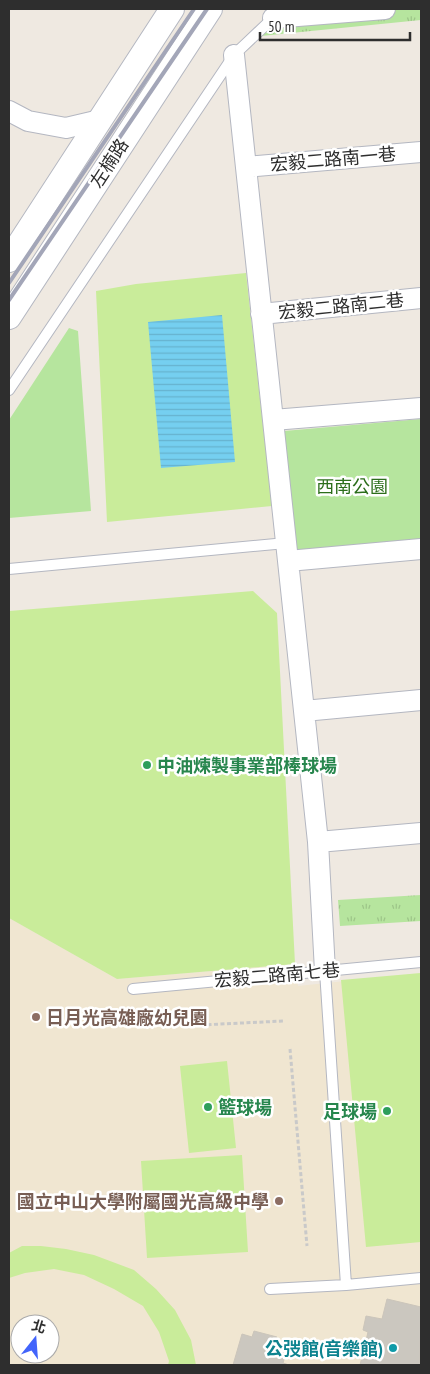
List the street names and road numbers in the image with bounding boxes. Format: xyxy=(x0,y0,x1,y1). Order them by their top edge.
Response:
street label: 左楠路 xyxy=(85,134,133,192)
street label: 宏毅二路南一巷 xyxy=(269,142,397,176)
street label: 宏毅二路南二巷 xyxy=(277,288,405,324)
street label: 宏毅二路南七巷 xyxy=(213,958,341,992)

